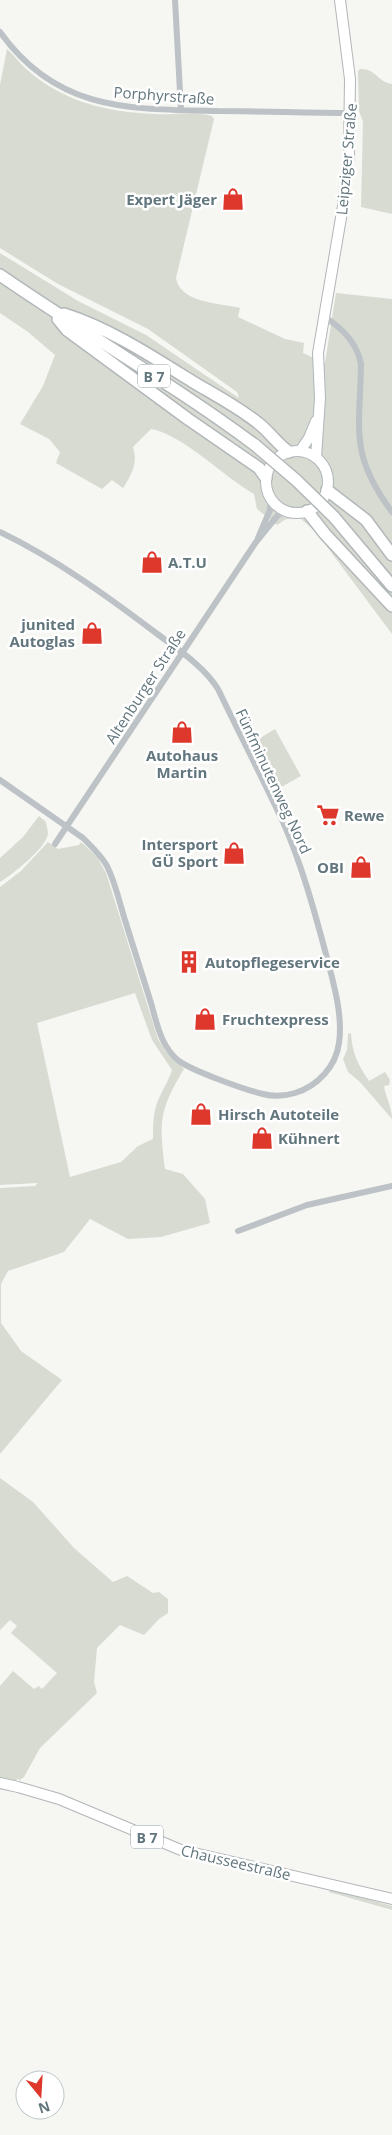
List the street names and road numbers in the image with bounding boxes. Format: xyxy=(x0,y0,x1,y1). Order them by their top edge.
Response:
street label: Porphyrstraße xyxy=(113,82,215,108)
street label: Leipziger Straße xyxy=(331,102,361,216)
road number: B 7 xyxy=(138,364,170,388)
street label: Altenburger Straße xyxy=(100,625,190,747)
street label: Fünfminutenweg Nord xyxy=(232,705,316,857)
road number: B 7 xyxy=(131,1825,163,1848)
street label: Chausseestraße xyxy=(179,1840,293,1884)

